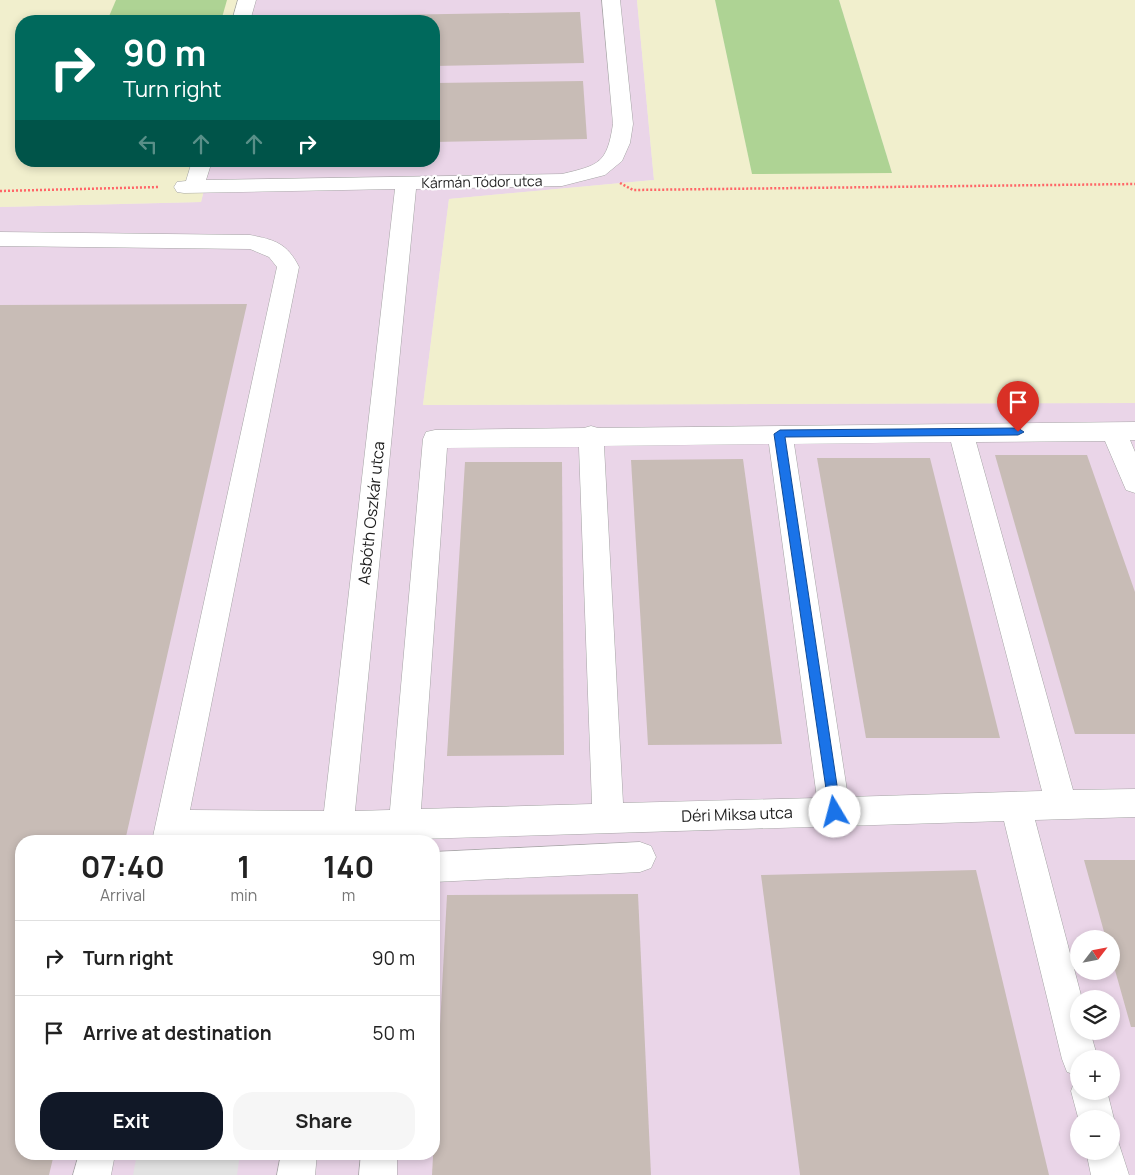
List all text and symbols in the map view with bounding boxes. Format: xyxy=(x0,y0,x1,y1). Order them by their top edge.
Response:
text: 90 m xyxy=(123,29,206,77)
icon: right xyxy=(40,35,105,100)
text: Turn right xyxy=(123,74,221,104)
icon: left xyxy=(134,130,162,158)
icon: ahead xyxy=(187,130,215,158)
icon: ahead xyxy=(240,130,268,158)
icon: right xyxy=(293,130,321,158)
street label: Kármán Tódor utca xyxy=(421,171,543,192)
pin xyxy=(997,381,1039,432)
icon: arrive xyxy=(1004,388,1032,416)
street label: Asbóth Oszkár utca xyxy=(353,440,389,586)
position arrow xyxy=(808,785,860,837)
street label: Déri Miksa utca xyxy=(681,801,793,827)
text: 07:40 xyxy=(81,846,165,887)
text: 1 xyxy=(237,846,250,887)
text: 140 xyxy=(323,846,374,887)
text: Arrival xyxy=(100,884,146,906)
text: min xyxy=(231,884,257,906)
text: m xyxy=(342,884,355,906)
north arrow xyxy=(1070,930,1120,980)
map controls xyxy=(1070,930,1120,1160)
icon: right xyxy=(40,944,68,972)
text: Turn right xyxy=(83,945,173,971)
text: 90 m xyxy=(372,945,415,971)
button: layers xyxy=(1070,990,1120,1040)
icon: arrive xyxy=(40,1019,68,1047)
text: Arrive at destination xyxy=(83,1020,272,1046)
text: 50 m xyxy=(373,1020,415,1046)
button: + xyxy=(1070,1050,1120,1100)
button: Exit xyxy=(40,1092,223,1150)
button: Share xyxy=(233,1092,415,1150)
button: − xyxy=(1070,1110,1120,1160)

